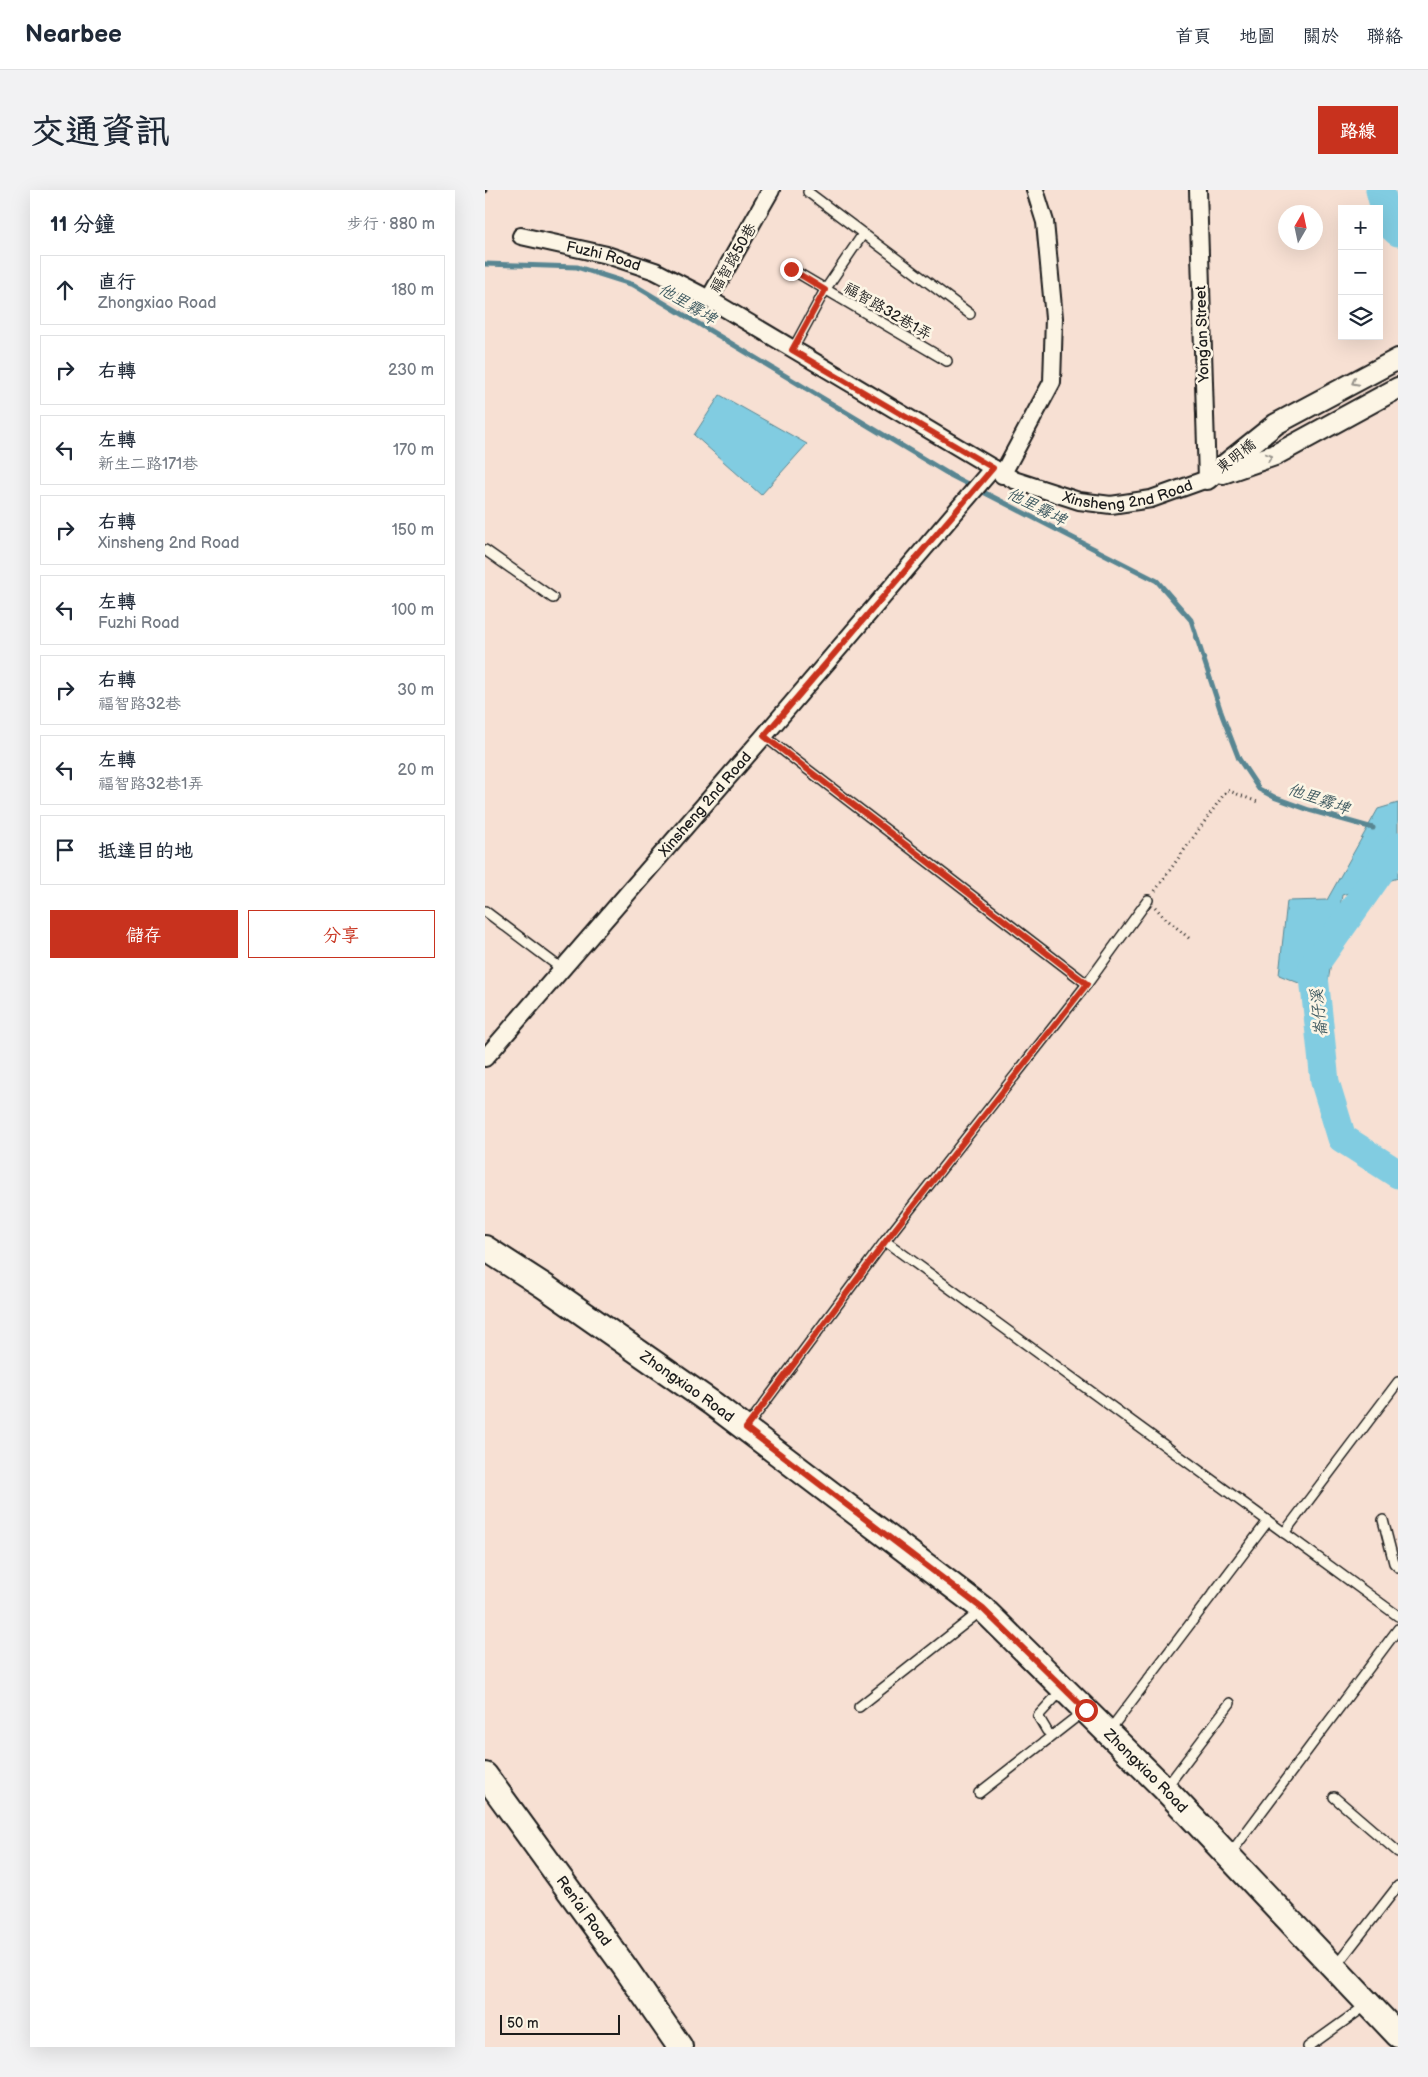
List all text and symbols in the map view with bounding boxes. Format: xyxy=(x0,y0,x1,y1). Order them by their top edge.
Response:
text: Nearbee xyxy=(25,20,122,49)
text: 首頁 xyxy=(1175,26,1211,47)
text: 地圖 xyxy=(1239,26,1275,47)
text: 關於 xyxy=(1303,26,1339,47)
text: 聯絡 xyxy=(1367,26,1403,47)
button: 路線 xyxy=(1318,106,1398,154)
text: 交通資訊 xyxy=(30,111,170,154)
north arrow xyxy=(1278,205,1323,250)
map controls xyxy=(1338,205,1383,340)
button: + xyxy=(1338,205,1383,250)
text: 11 分鐘 xyxy=(50,212,115,237)
text: 步行 · 880 m xyxy=(347,215,435,234)
street label: 福智路50巷 xyxy=(706,220,761,297)
street label: Fuzhi Road xyxy=(564,237,643,276)
button: − xyxy=(1338,250,1383,295)
route end xyxy=(780,258,803,281)
text: 直行 xyxy=(98,271,136,294)
icon: ahead xyxy=(51,276,79,304)
street label: 福智路32巷1弄 xyxy=(840,278,935,344)
water label: 他里霧埤 xyxy=(655,280,721,330)
text: 180 m xyxy=(392,281,434,300)
street label: Yong’an Street xyxy=(1191,285,1214,384)
text: Zhongxiao Road xyxy=(98,294,216,313)
button: layers xyxy=(1338,295,1383,340)
icon: right xyxy=(51,356,79,384)
text: 右轉 xyxy=(98,360,136,383)
text: 230 m xyxy=(388,361,434,380)
one-way arrow xyxy=(1351,376,1360,386)
text: 左轉 xyxy=(98,429,136,452)
street label: 東明橋 xyxy=(1213,435,1260,478)
icon: left xyxy=(51,436,79,464)
text: 170 m xyxy=(393,441,434,460)
one-way arrow xyxy=(1264,453,1273,463)
text: 新生二路171巷 xyxy=(98,455,198,474)
street label: Xinsheng 2nd Road xyxy=(1059,476,1195,515)
water label: 他里霧埤 xyxy=(1003,484,1071,531)
text: 右轉 xyxy=(98,511,136,534)
icon: right xyxy=(51,516,79,544)
text: 150 m xyxy=(392,521,434,540)
text: Xinsheng 2nd Road xyxy=(98,534,239,553)
text: 左轉 xyxy=(98,591,136,614)
icon: left xyxy=(51,596,79,624)
text: 100 m xyxy=(391,601,434,620)
text: Fuzhi Road xyxy=(98,614,180,633)
text: 右轉 xyxy=(98,669,136,692)
icon: right xyxy=(51,676,79,704)
text: 30 m xyxy=(397,681,434,700)
text: 福智路32巷 xyxy=(98,695,181,714)
street label: Xinsheng 2nd Road xyxy=(654,748,756,861)
text: 左轉 xyxy=(98,749,136,772)
icon: left xyxy=(51,756,79,784)
text: 20 m xyxy=(398,761,434,780)
text: 福智路32巷1弄 xyxy=(98,775,203,794)
water label: 他里霧埤 xyxy=(1285,780,1354,819)
icon: arrive xyxy=(51,836,79,864)
text: 抵達目的地 xyxy=(98,840,193,863)
button: 儲存 xyxy=(50,910,238,958)
button: 分享 xyxy=(248,910,435,958)
water label: 崙仔溪 xyxy=(1307,987,1331,1038)
street label: Zhongxiao Road xyxy=(635,1346,738,1427)
route start xyxy=(1075,1699,1098,1722)
street label: Zhongxiao Road xyxy=(1099,1724,1192,1817)
street label: Ren’ai Road xyxy=(552,1872,615,1950)
scale bar xyxy=(500,2012,620,2035)
text: 50 m xyxy=(507,2015,539,2032)

